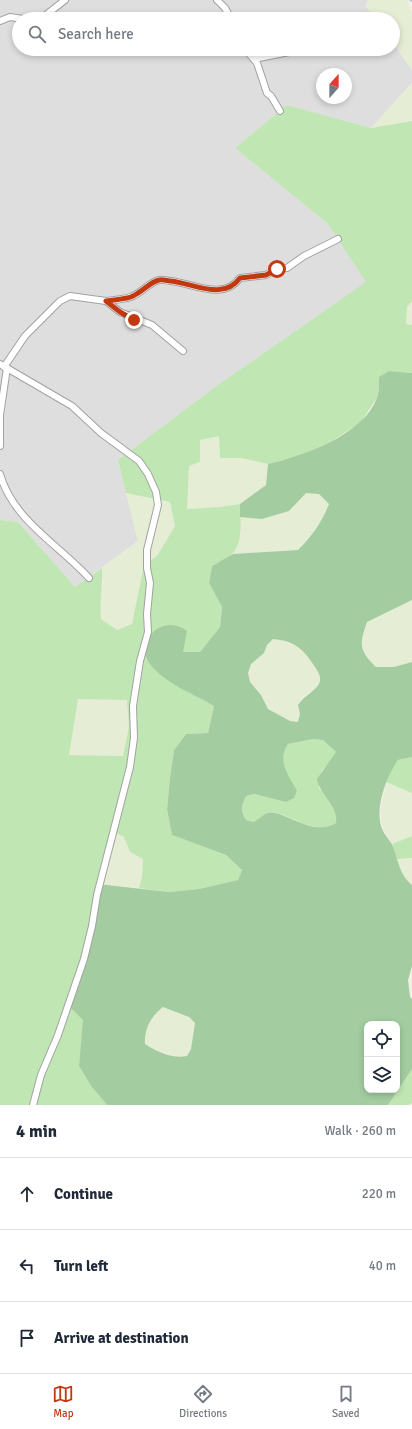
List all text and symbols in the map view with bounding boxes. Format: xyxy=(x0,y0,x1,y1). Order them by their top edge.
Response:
search box xyxy=(12,12,400,56)
icon: search xyxy=(26,23,48,45)
text: Search here xyxy=(58,25,134,43)
north arrow xyxy=(316,68,352,104)
route start xyxy=(268,260,286,278)
route end xyxy=(125,311,143,329)
map controls xyxy=(364,1021,400,1093)
button: locate xyxy=(364,1021,400,1057)
button: layers xyxy=(364,1057,400,1093)
text: 4 min xyxy=(16,1121,57,1142)
text: Walk · 260 m xyxy=(325,1123,396,1139)
icon: ahead xyxy=(16,1183,38,1205)
text: Continue xyxy=(54,1185,113,1203)
text: 220 m xyxy=(362,1186,396,1202)
icon: left xyxy=(16,1255,38,1277)
text: Turn left xyxy=(54,1257,108,1275)
text: 40 m xyxy=(369,1258,396,1274)
icon: arrive xyxy=(16,1327,38,1349)
text: Arrive at destination xyxy=(54,1329,189,1347)
tab: Map xyxy=(52,1383,74,1420)
tab: Directions xyxy=(179,1383,227,1420)
tab: Saved xyxy=(332,1383,360,1420)

